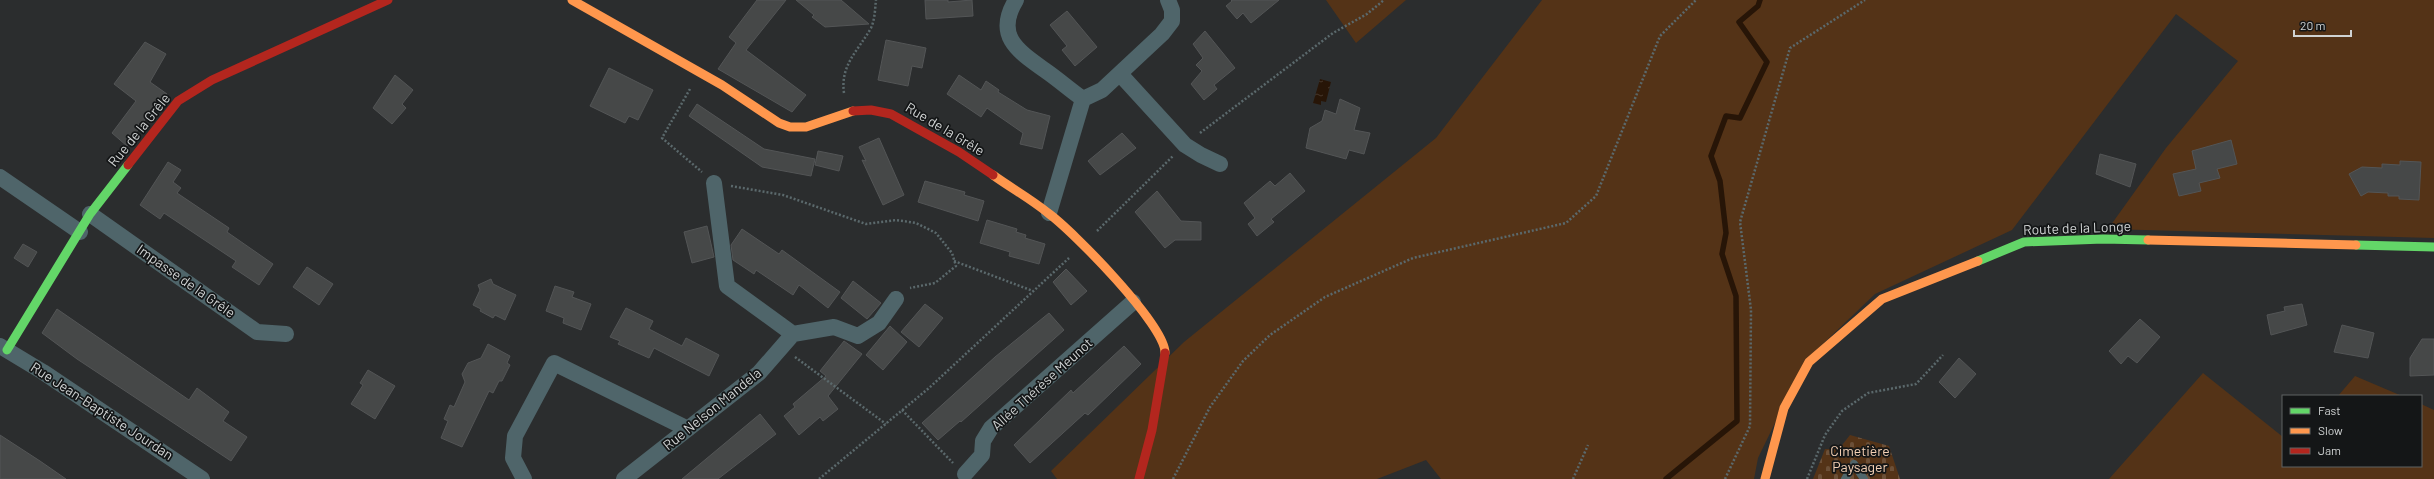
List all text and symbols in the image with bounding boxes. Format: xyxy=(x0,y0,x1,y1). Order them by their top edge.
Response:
scale bar xyxy=(2294,12,2351,38)
text: 20 m xyxy=(2300,18,2326,32)
street label: Rue de la Grêle xyxy=(104,90,173,170)
street label: Rue de la Grêle xyxy=(903,98,988,159)
street label: Route de la Longe xyxy=(2023,217,2131,238)
street label: Impasse de la Grêle xyxy=(134,240,239,321)
street label: Allée Thérèse Meunot xyxy=(988,334,1096,433)
street label: Rue Jean-Baptiste Jourdan xyxy=(28,358,177,463)
street label: Rue Nelson Mandela xyxy=(659,364,764,453)
legend xyxy=(2282,395,2422,467)
text: Fast xyxy=(2318,403,2341,417)
text: Slow xyxy=(2318,423,2343,437)
park label: Cimetière Paysager xyxy=(1830,442,1890,475)
text: Jam xyxy=(2318,443,2341,457)

